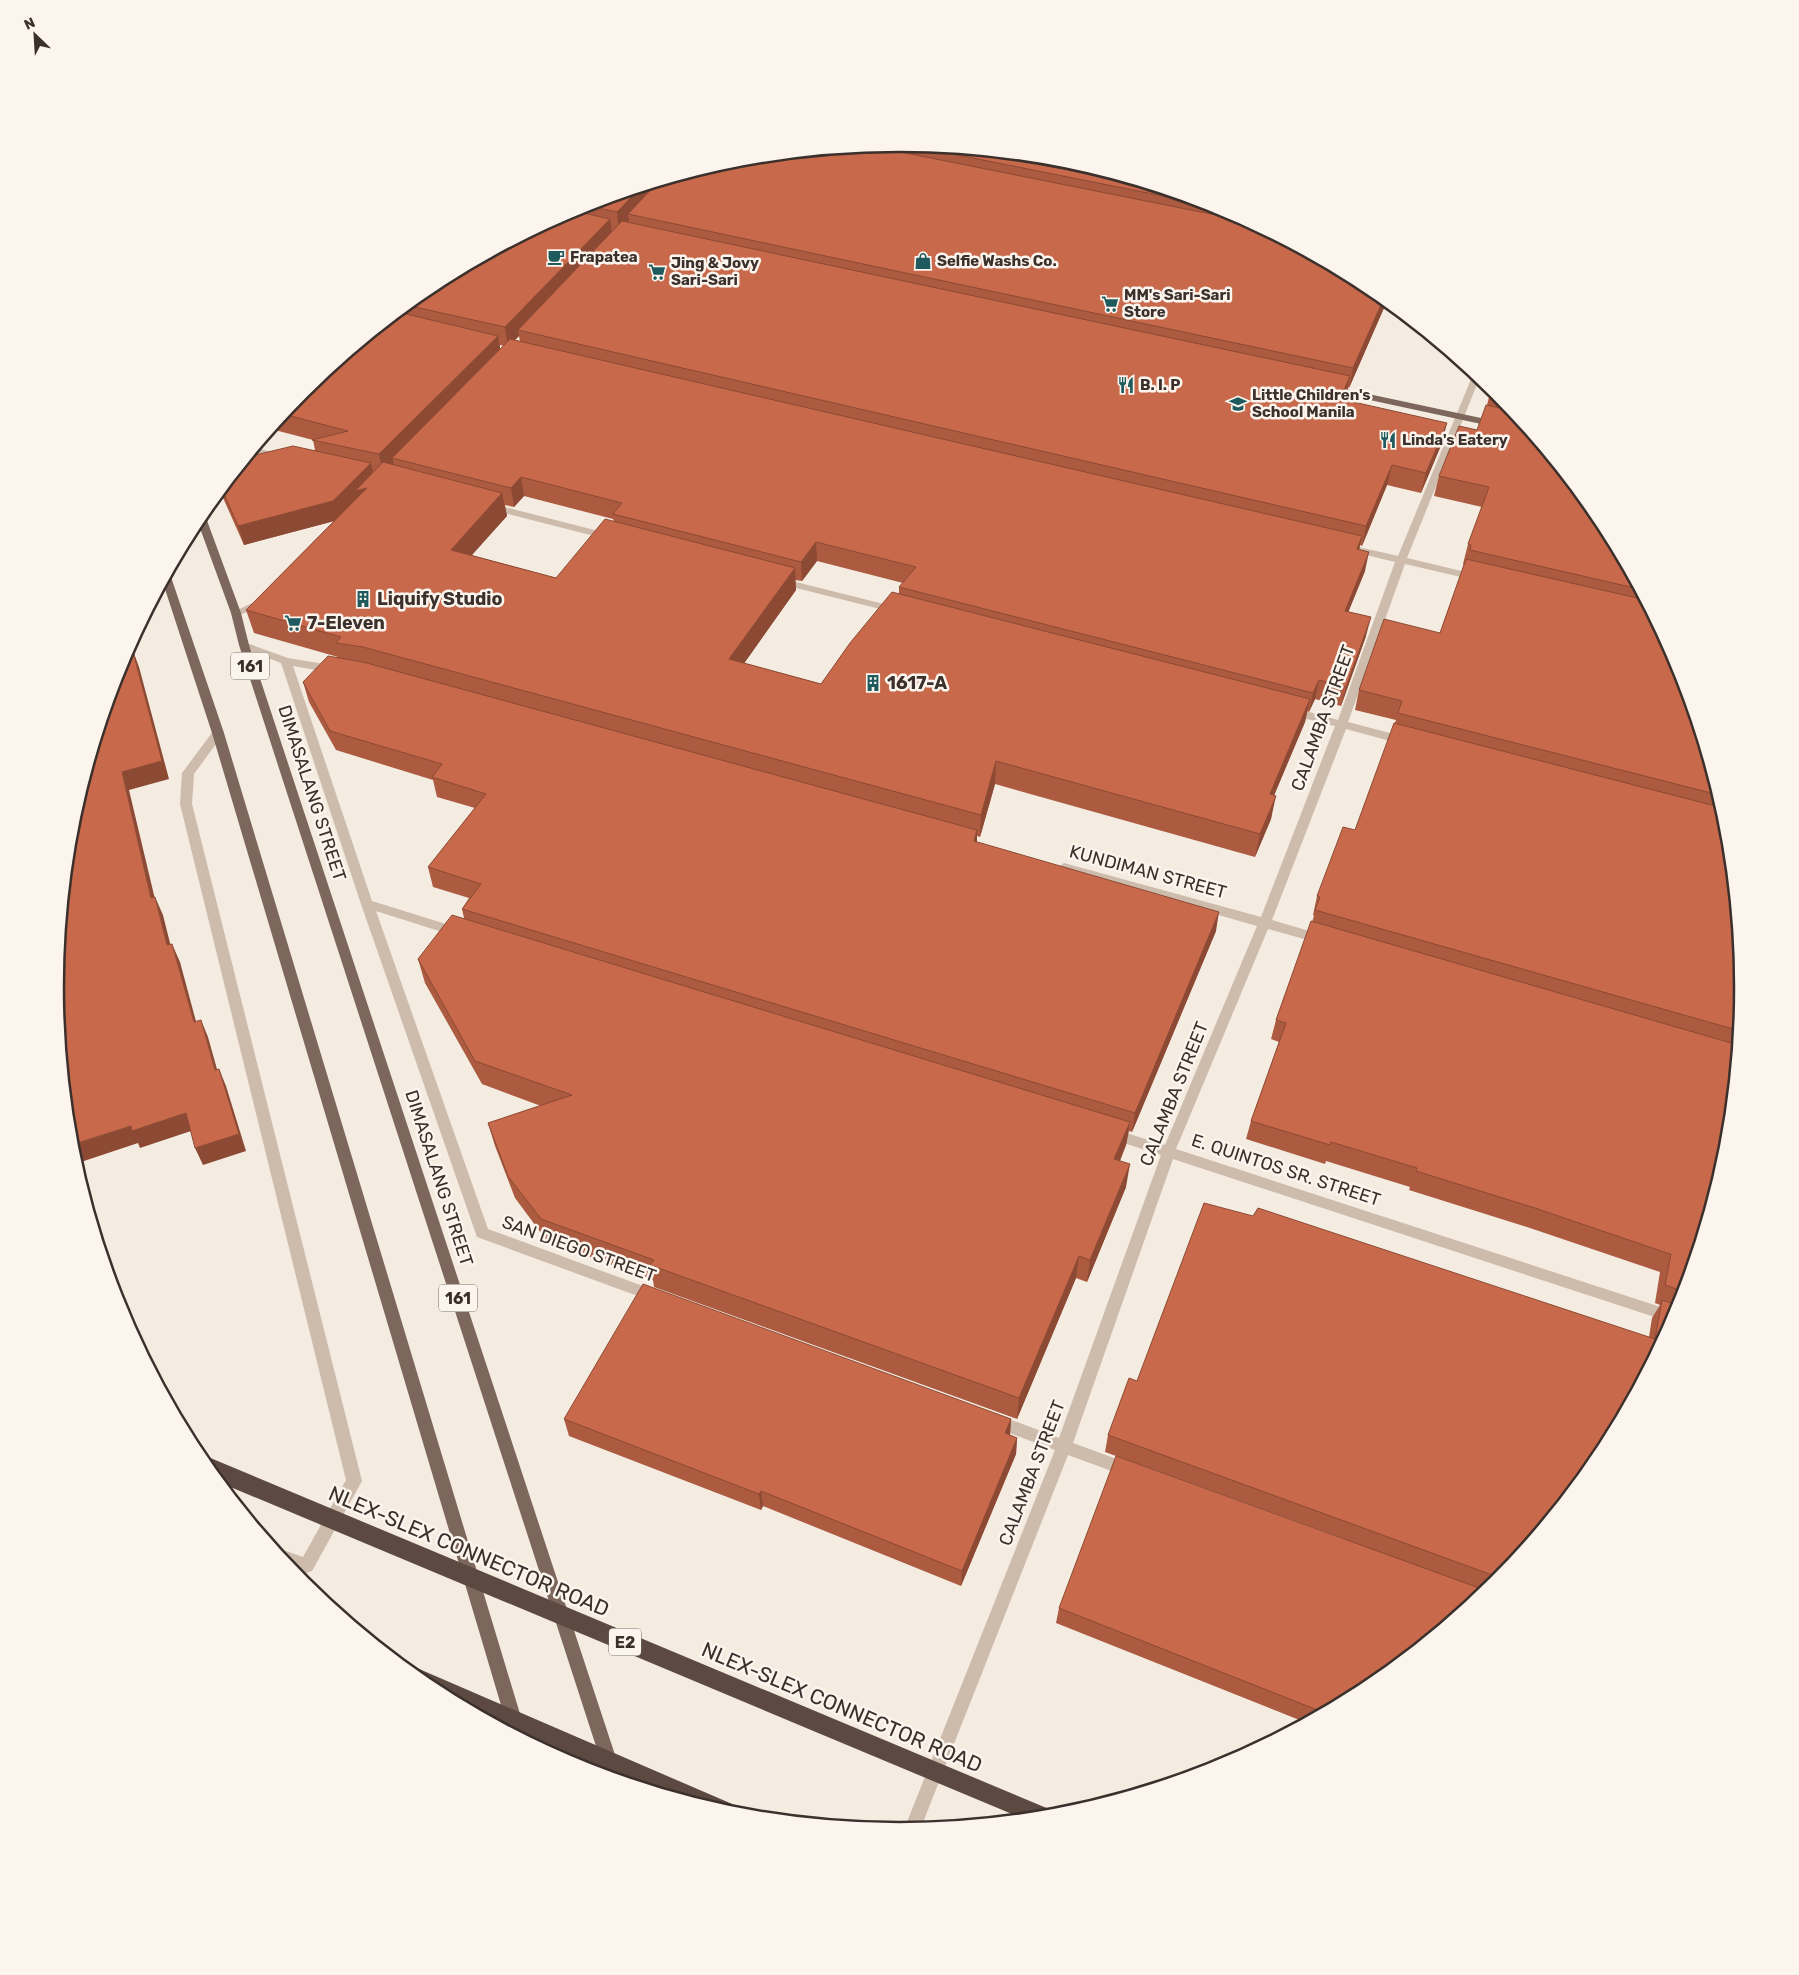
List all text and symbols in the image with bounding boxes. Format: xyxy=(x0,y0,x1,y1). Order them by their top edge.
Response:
north arrow xyxy=(10,10,60,60)
text: N xyxy=(22,14,38,34)
cafe icon: Frapatea xyxy=(546,247,566,267)
place label: Frapatea xyxy=(570,248,638,266)
shop icon: Selfie Washs Co. xyxy=(913,251,933,271)
place label: Selfie Washs Co. xyxy=(937,252,1057,270)
place label: Jing & Jovy Sari-Sari xyxy=(671,254,759,289)
supermarket icon: Jing & Jovy Sari-Sari xyxy=(647,262,667,282)
place label: MM's Sari-Sari Store xyxy=(1124,286,1231,321)
supermarket icon: MM's Sari-Sari Store xyxy=(1100,294,1120,314)
restaurant icon: B. I. P xyxy=(1116,375,1136,395)
place label: B. I. P xyxy=(1140,376,1180,394)
place label: Little Children's School Manila xyxy=(1252,386,1371,421)
school or university icon: Little Children's School Manila xyxy=(1228,394,1248,414)
restaurant icon: Linda's Eatery xyxy=(1378,430,1398,450)
place label: Linda's Eatery xyxy=(1402,431,1508,449)
place label: Liquify Studio xyxy=(377,588,502,610)
building icon: Liquify Studio xyxy=(353,589,373,609)
place label: 7-Eleven xyxy=(307,612,385,634)
supermarket icon: 7-Eleven xyxy=(283,613,303,633)
street label: CALAMBA STREET xyxy=(1286,642,1360,794)
road number: 161 xyxy=(231,652,269,679)
place label: 1617-A xyxy=(887,672,947,694)
building icon: 1617-A xyxy=(863,673,883,693)
street label: DIMASALANG STREET xyxy=(273,702,351,884)
street label: KUNDIMAN STREET xyxy=(1067,840,1229,904)
street label: CALAMBA STREET xyxy=(1135,1019,1213,1169)
street label: DIMASALANG STREET xyxy=(400,1087,478,1269)
street label: E. QUINTOS SR. STREET xyxy=(1189,1129,1383,1211)
street label: SAN DIEGO STREET xyxy=(499,1211,659,1287)
road number: 161 xyxy=(439,1285,477,1312)
street label: CALAMBA STREET xyxy=(994,1397,1070,1549)
street label: NLEX-SLEX CONNECTOR ROAD xyxy=(325,1480,613,1622)
road number: E2 xyxy=(609,1628,641,1655)
street label: NLEX-SLEX CONNECTOR ROAD xyxy=(698,1636,986,1778)

